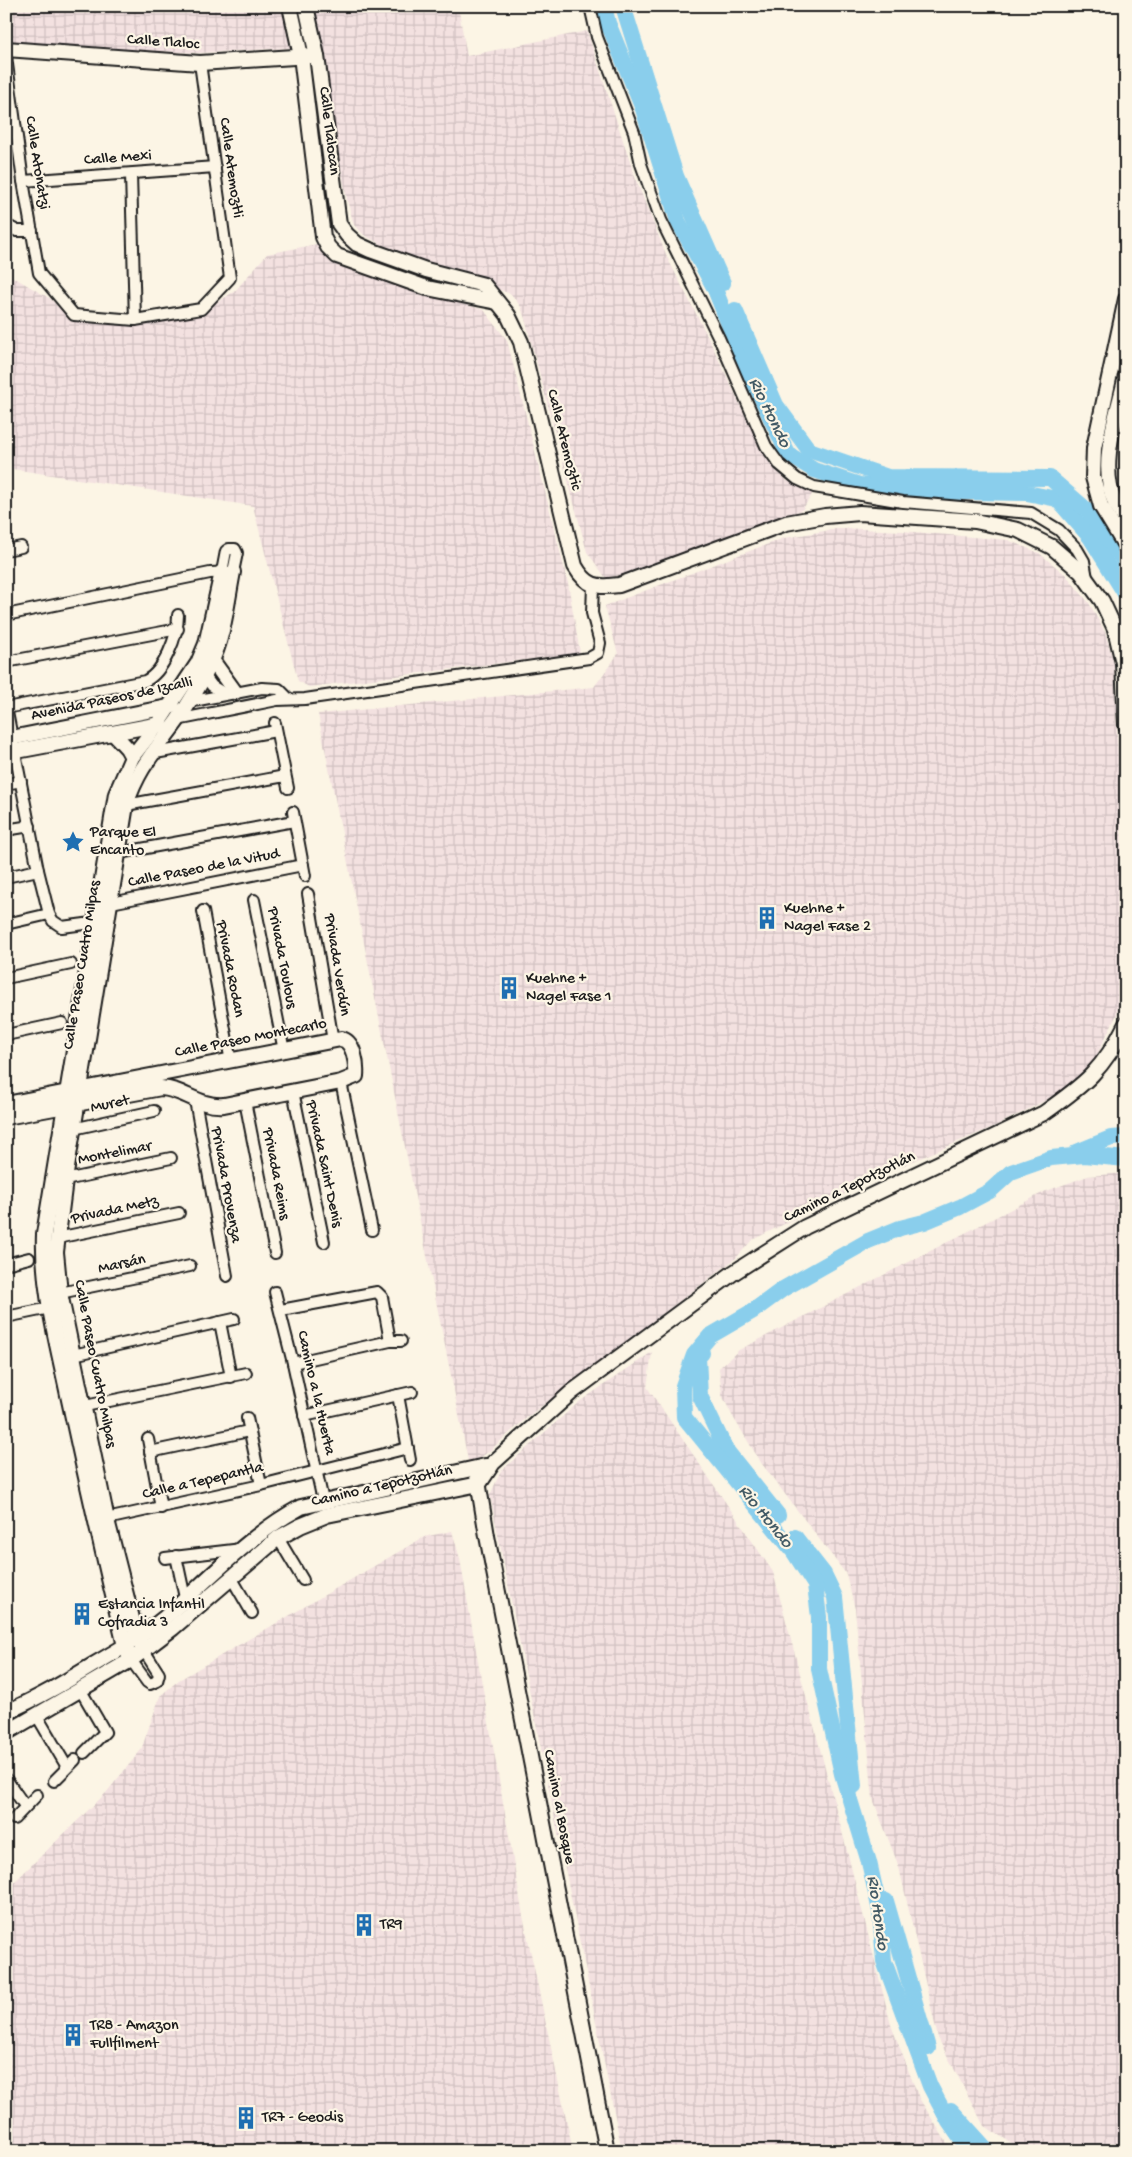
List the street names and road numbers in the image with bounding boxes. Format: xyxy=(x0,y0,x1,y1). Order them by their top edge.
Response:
street label: Calle Tlaloc xyxy=(126,31,200,55)
street label: Calle Tlalocan xyxy=(313,86,343,177)
street label: Calle Atonatzi xyxy=(19,115,53,211)
street label: Calle Atemoztli xyxy=(214,117,246,219)
street label: Calle Mexi xyxy=(83,147,153,171)
street label: Calle Atemoztic xyxy=(541,388,585,493)
street label: Avenida Paseos de Izcalli xyxy=(29,674,195,726)
street label: Calle Paseo de la Vitud xyxy=(127,845,283,893)
street label: Calle Paseo Cuatro Milpas xyxy=(60,878,106,1051)
street label: Privada Toulous xyxy=(262,905,300,1012)
street label: Privada Verdún xyxy=(318,912,354,1018)
street label: Privada Rodan xyxy=(210,918,248,1020)
street label: Calle Paseo Montecarlo xyxy=(173,1015,329,1063)
street label: Muret xyxy=(89,1091,133,1118)
street label: Privada Saint Denis xyxy=(300,1098,346,1230)
street label: Privada Provenza xyxy=(205,1124,245,1246)
street label: Privada Reims xyxy=(257,1125,293,1223)
street label: Montelimar xyxy=(77,1137,155,1170)
street label: Camino a Tepotzotlán xyxy=(781,1148,919,1228)
street label: Privada Metz xyxy=(69,1192,161,1230)
street label: Marsán xyxy=(97,1251,148,1279)
street label: Calle Paseo Cuatro Milpas xyxy=(68,1278,120,1451)
street label: Camino a la Huerta xyxy=(291,1329,339,1458)
street label: Calle a Tepepantla xyxy=(141,1459,266,1505)
street label: Camino a Tepotzotlán xyxy=(310,1461,455,1512)
street label: Camino al Bosque xyxy=(538,1748,579,1866)

